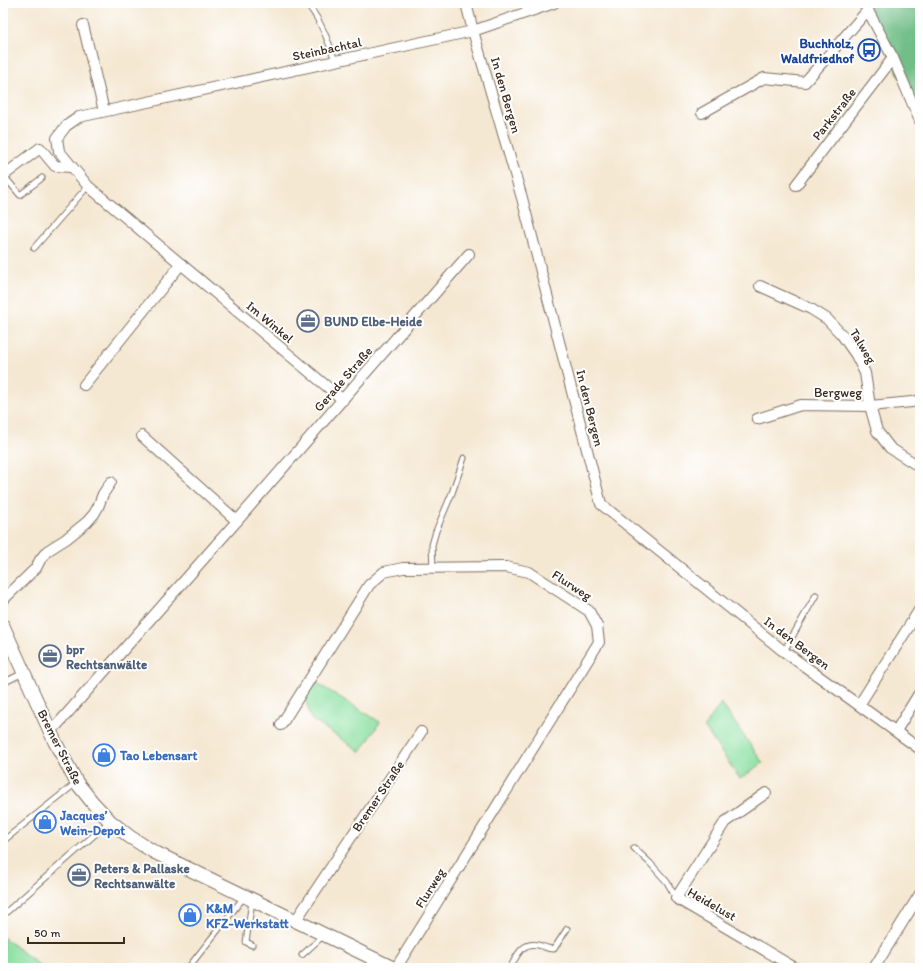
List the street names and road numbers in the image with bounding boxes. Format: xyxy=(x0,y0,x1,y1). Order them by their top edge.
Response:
street label: Steinbachtal xyxy=(291,34,363,64)
street label: In den Bergen xyxy=(488,55,524,135)
street label: Parkstraße xyxy=(809,85,859,143)
street label: Im Winkel xyxy=(243,298,297,346)
street label: Talweg xyxy=(847,326,879,366)
street label: Gerade Straße xyxy=(311,343,375,415)
street label: In den Bergen xyxy=(573,368,607,449)
street label: Bergweg xyxy=(814,385,862,400)
street label: Flurweg xyxy=(549,567,595,603)
street label: In den Bergen xyxy=(761,613,833,673)
street label: Bremer Straße xyxy=(35,707,85,787)
street label: Bremer Straße xyxy=(349,758,407,834)
street label: Flurweg xyxy=(412,865,448,911)
street label: Heidelust xyxy=(685,884,739,924)

